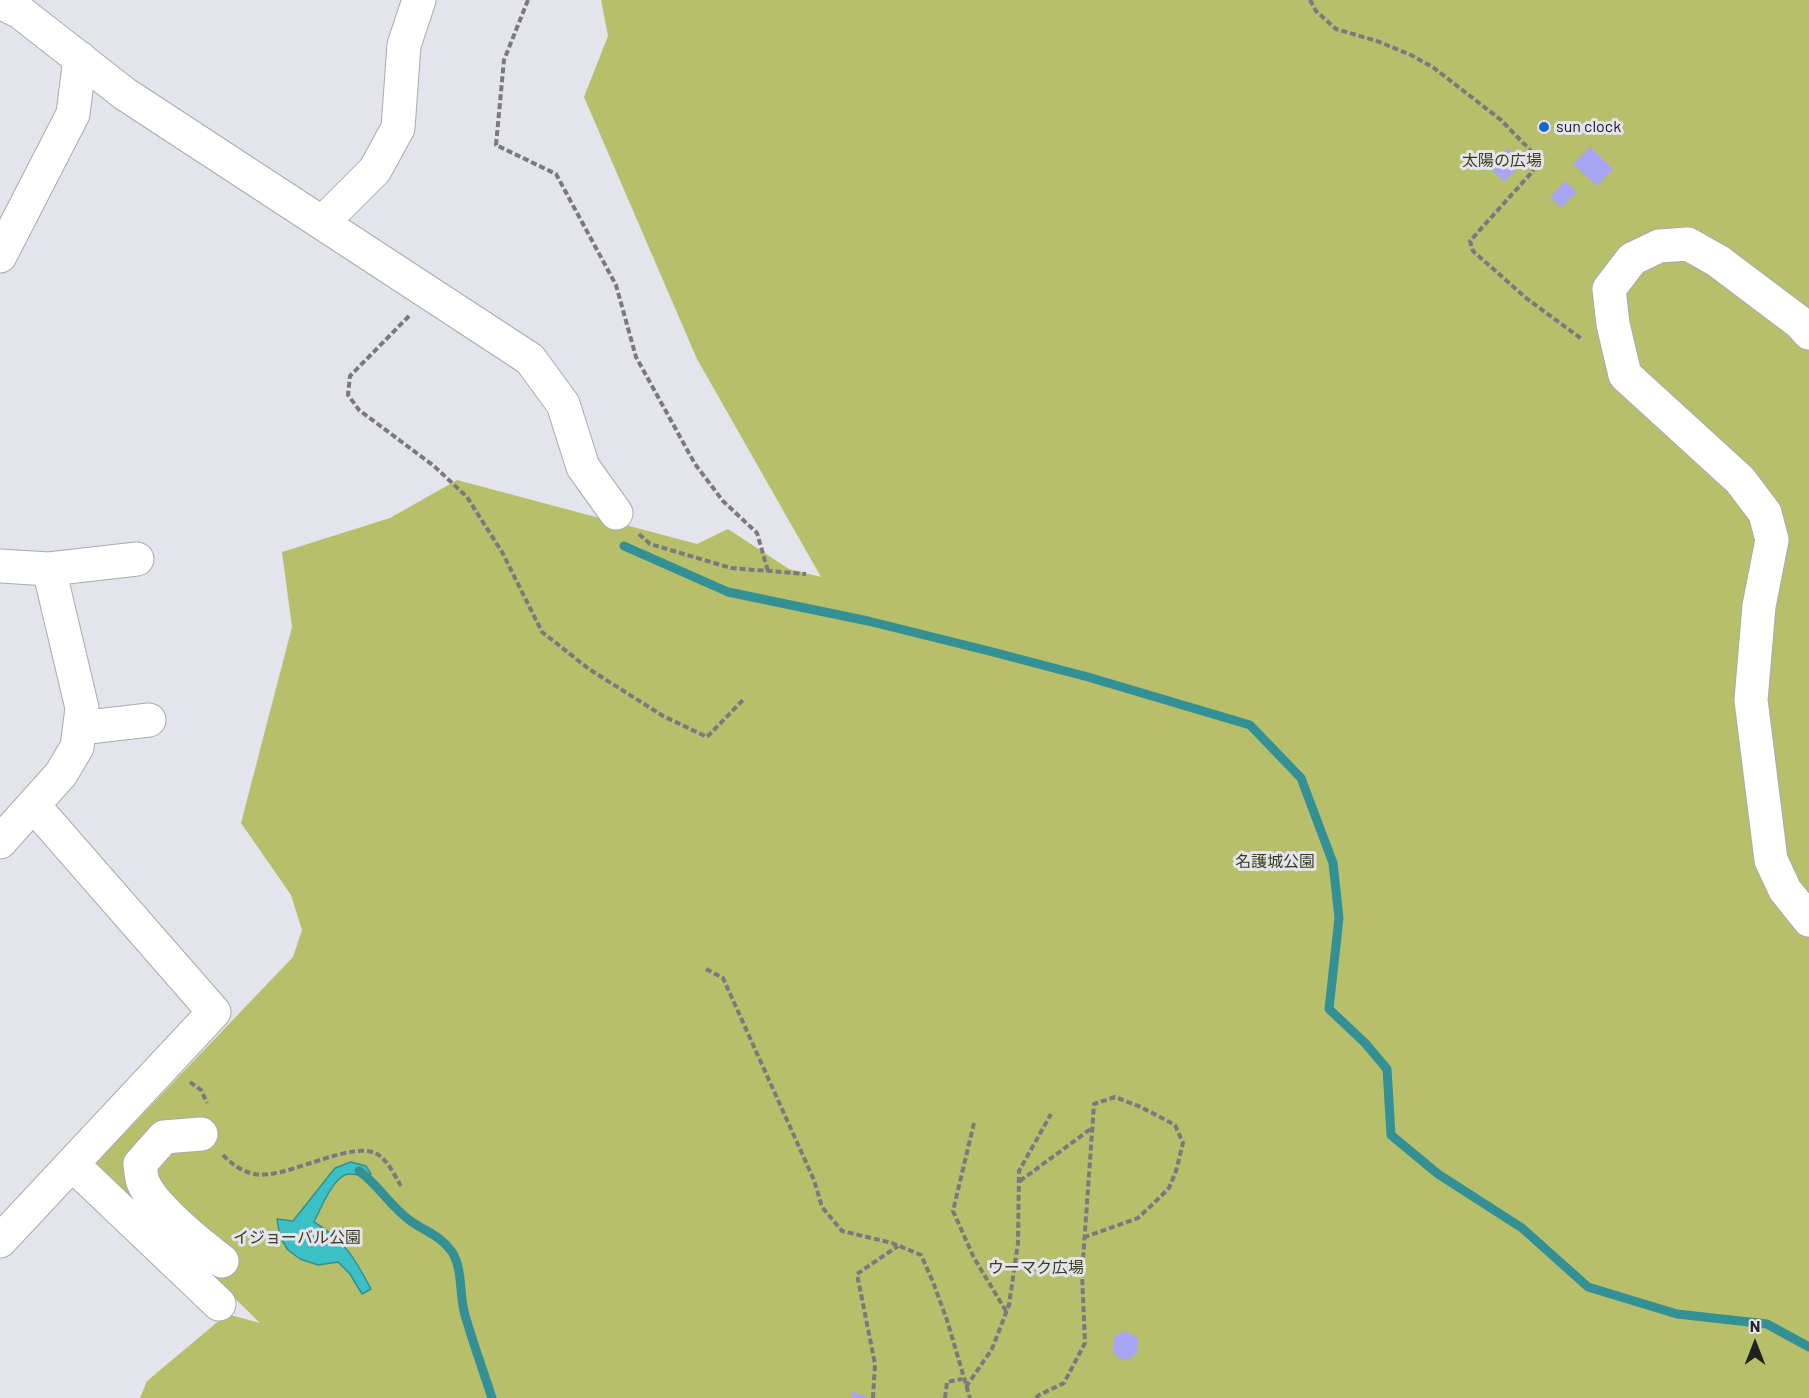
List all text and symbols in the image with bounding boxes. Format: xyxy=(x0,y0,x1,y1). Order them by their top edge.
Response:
place label: sun clock xyxy=(1556,117,1621,137)
marker: sun clock xyxy=(1537,120,1551,134)
park label: 太陽の広場 xyxy=(1462,151,1542,171)
park label: 名護城公園 xyxy=(1235,852,1315,872)
park label: イジョーバル公園 xyxy=(233,1228,361,1248)
park label: ウーマク広場 xyxy=(988,1258,1084,1278)
north arrow xyxy=(1725,1314,1785,1374)
text: N xyxy=(1750,1316,1760,1335)

